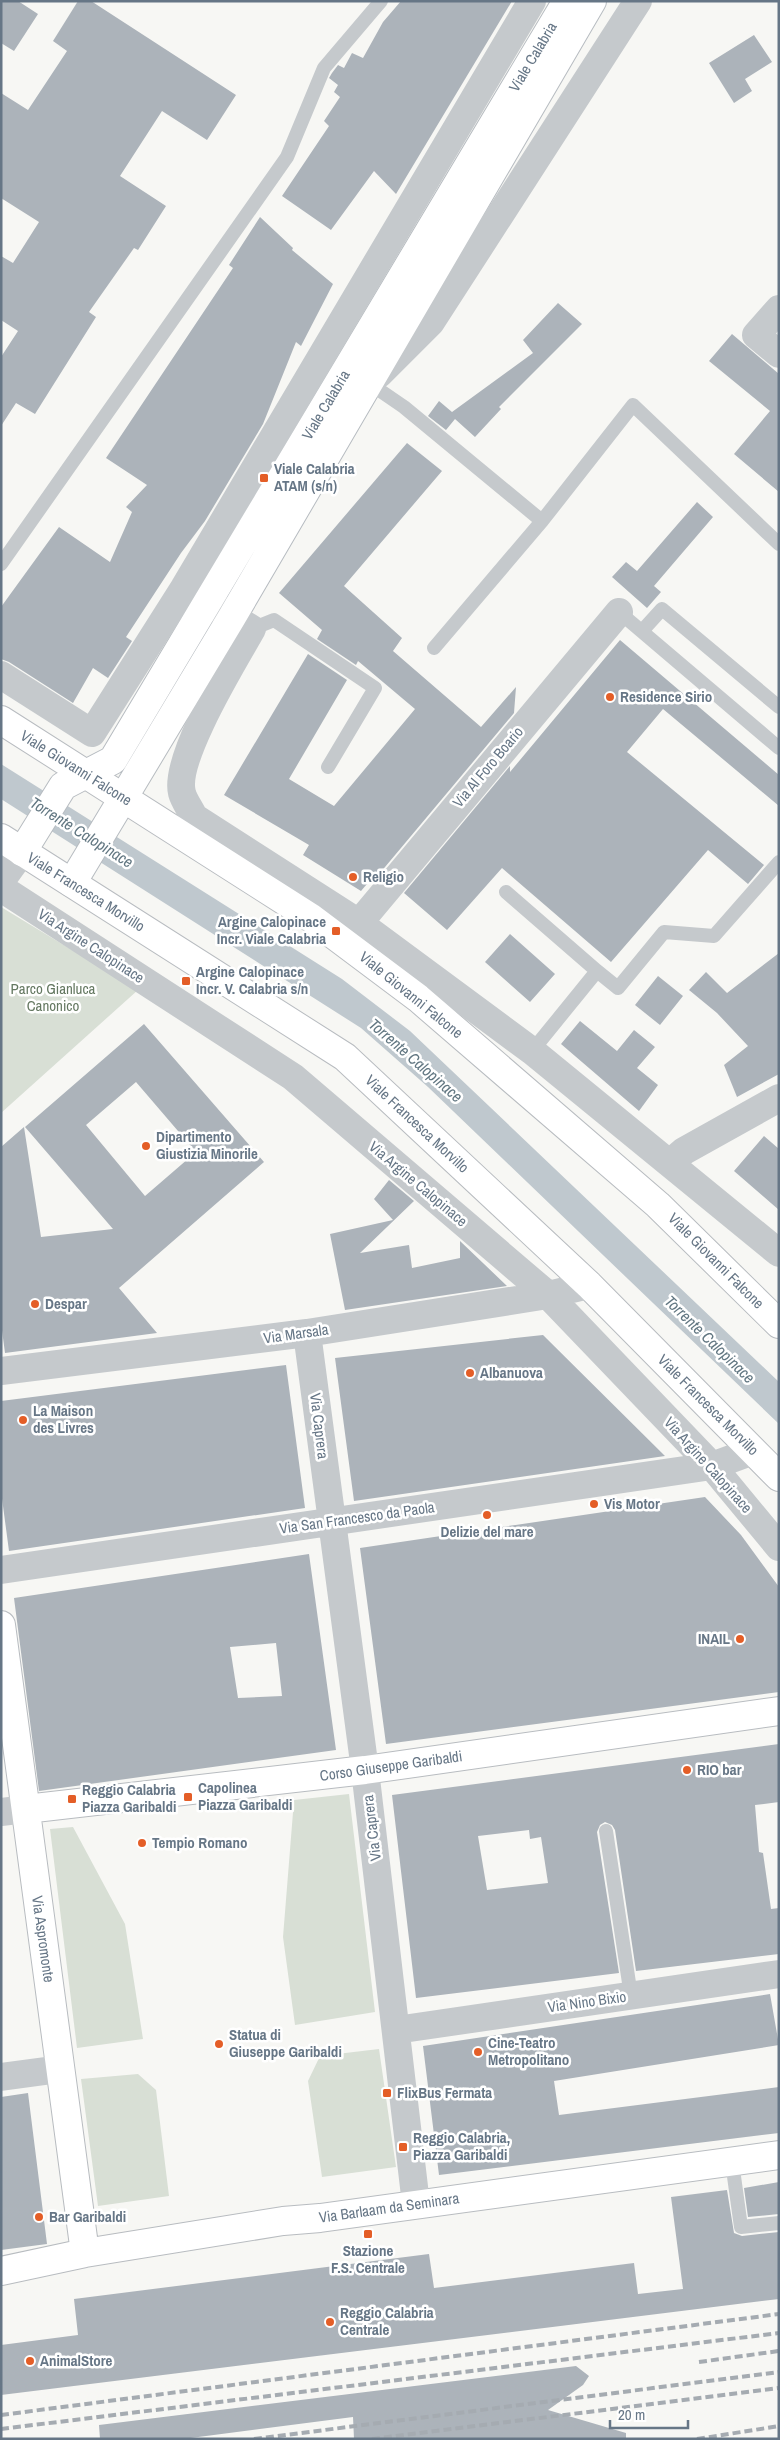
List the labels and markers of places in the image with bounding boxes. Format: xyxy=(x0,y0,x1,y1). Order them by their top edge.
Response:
place label: Viale Calabria ATAM (s/n) xyxy=(274,458,355,496)
marker: Viale Calabria ATAM (s/n) xyxy=(258,472,270,484)
place label: Residence Sirio xyxy=(620,686,712,707)
marker: Residence Sirio xyxy=(604,691,616,703)
place label: Religio xyxy=(363,866,404,887)
marker: Religio xyxy=(347,871,359,883)
place label: Argine Calopinace Incr. Viale Calabria xyxy=(217,911,326,949)
marker: Argine Calopinace Incr. Viale Calabria xyxy=(330,925,342,937)
place label: Argine Calopinace Incr. V. Calabria s/n xyxy=(196,961,308,999)
marker: Argine Calopinace Incr. V. Calabria s/n xyxy=(180,975,192,987)
place label: Dipartimento Giustizia Minorile xyxy=(156,1126,258,1164)
marker: Dipartimento Giustizia Minorile xyxy=(140,1140,152,1152)
place label: Despar xyxy=(45,1293,87,1314)
marker: Despar xyxy=(29,1298,41,1310)
place label: Albanuova xyxy=(480,1362,543,1383)
marker: Albanuova xyxy=(464,1367,476,1379)
place label: La Maison des Livres xyxy=(33,1400,94,1438)
marker: La Maison des Livres xyxy=(17,1414,29,1426)
place label: Vis Motor xyxy=(604,1493,660,1514)
marker: Vis Motor xyxy=(588,1498,600,1510)
marker: Delizie del mare xyxy=(481,1509,493,1521)
place label: Delizie del mare xyxy=(441,1521,534,1542)
place label: INAIL xyxy=(698,1628,730,1649)
marker: INAIL xyxy=(734,1633,746,1645)
place label: RIO bar xyxy=(697,1759,742,1780)
marker: RIO bar xyxy=(681,1764,693,1776)
place label: Capolinea Piazza Garibaldi xyxy=(198,1777,292,1815)
place label: Reggio Calabria Piazza Garibaldi xyxy=(82,1779,176,1817)
marker: Capolinea Piazza Garibaldi xyxy=(182,1791,194,1803)
marker: Reggio Calabria Piazza Garibaldi xyxy=(66,1793,78,1805)
place label: Tempio Romano xyxy=(152,1832,247,1853)
marker: Tempio Romano xyxy=(136,1837,148,1849)
place label: Statua di Giuseppe Garibaldi xyxy=(229,2024,342,2062)
place label: Cine-Teatro Metropolitano xyxy=(488,2032,569,2070)
marker: Statua di Giuseppe Garibaldi xyxy=(213,2038,225,2050)
marker: Cine-Teatro Metropolitano xyxy=(472,2046,484,2058)
place label: FlixBus Fermata xyxy=(397,2082,492,2103)
marker: FlixBus Fermata xyxy=(381,2087,393,2099)
place label: Reggio Calabria, Piazza Garibaldi xyxy=(413,2127,510,2165)
marker: Reggio Calabria, Piazza Garibaldi xyxy=(397,2141,409,2153)
place label: Bar Garibaldi xyxy=(49,2206,126,2227)
marker: Bar Garibaldi xyxy=(33,2211,45,2223)
marker: Stazione F.S. Centrale xyxy=(362,2228,374,2240)
place label: Stazione F.S. Centrale xyxy=(331,2240,405,2278)
place label: Reggio Calabria Centrale xyxy=(340,2302,434,2340)
marker: Reggio Calabria Centrale xyxy=(324,2316,336,2328)
place label: AnimalStore xyxy=(40,2350,113,2371)
marker: AnimalStore xyxy=(24,2355,36,2367)

